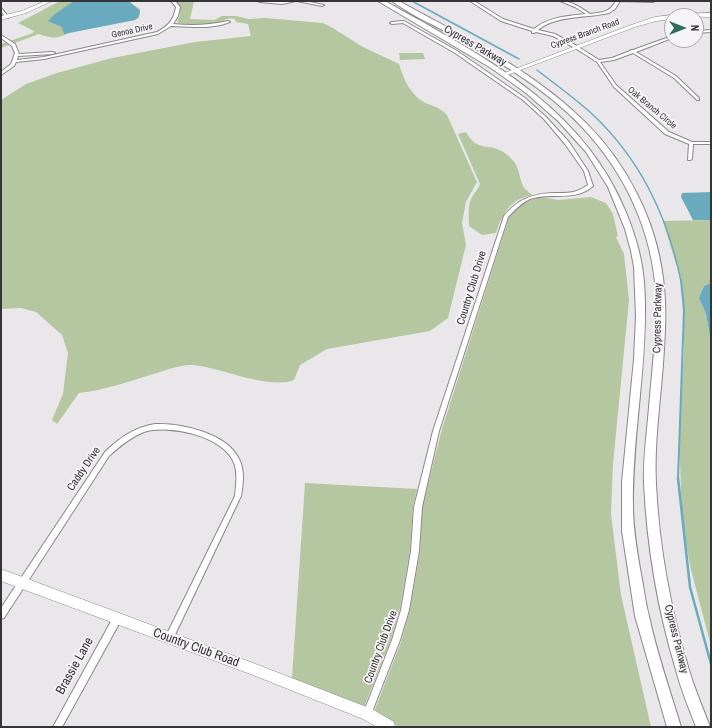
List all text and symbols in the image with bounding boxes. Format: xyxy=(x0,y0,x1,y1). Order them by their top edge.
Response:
north arrow xyxy=(664,8,704,48)
street label: Cypress Branch Road xyxy=(549,17,621,51)
street label: Genoa Drive xyxy=(110,21,154,41)
street label: Cypress Parkway xyxy=(441,23,509,69)
text: N xyxy=(688,25,702,31)
street label: Oak Branch Circle xyxy=(625,84,679,132)
street label: Country Club Drive xyxy=(454,249,490,327)
street label: Cypress Parkway xyxy=(651,283,665,353)
street label: Caddy Drive xyxy=(65,445,103,493)
street label: Cypress Parkway xyxy=(661,603,691,675)
street label: Country Club Drive xyxy=(362,609,400,685)
street label: Country Club Road xyxy=(151,625,241,671)
street label: Brassie Lane xyxy=(53,635,97,697)

